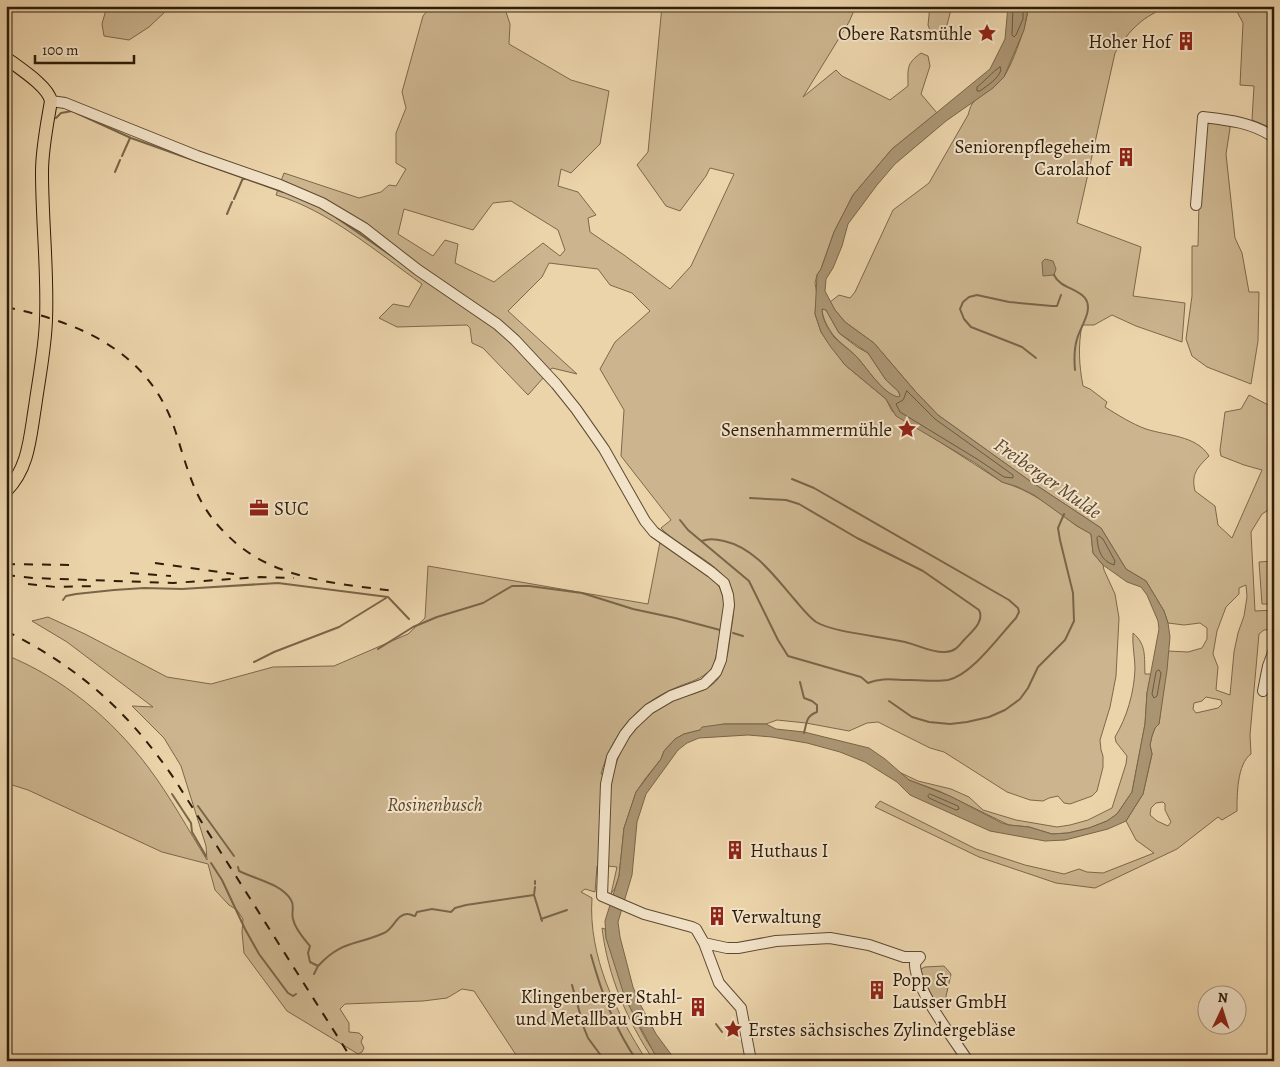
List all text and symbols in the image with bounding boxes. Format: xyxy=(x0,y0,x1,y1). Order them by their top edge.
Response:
place label: Obere Ratsmühle xyxy=(838,21,972,47)
place icon: Obere Ratsmühle xyxy=(976,22,998,44)
place label: Hoher Hof xyxy=(1088,29,1174,55)
building icon: Hoher Hof xyxy=(1175,30,1197,52)
scale bar xyxy=(35,32,134,64)
text: 100 m xyxy=(42,40,79,60)
place label: Seniorenpflegeheim Carolahof xyxy=(954,134,1114,182)
building icon: Seniorenpflegeheim Carolahof xyxy=(1115,146,1137,168)
place label: Sensenhammermühle xyxy=(721,417,892,443)
place icon: Sensenhammermühle xyxy=(896,418,918,440)
water label: Freiberger Mulde xyxy=(989,431,1107,525)
place label: SUC xyxy=(274,496,309,522)
office icon: SUC xyxy=(248,497,270,519)
park label: Rosinenbusch xyxy=(387,792,483,818)
place label: Huthaus I xyxy=(750,838,828,864)
building icon: Huthaus I xyxy=(724,839,746,861)
place label: Verwaltung xyxy=(731,904,822,930)
building icon: Verwaltung xyxy=(706,905,728,927)
place label: Popp & Lausser GmbH xyxy=(892,967,1007,1015)
building icon: Popp & Lausser GmbH xyxy=(866,979,888,1001)
place label: Klingenberger Stahl- und Metallbau GmbH xyxy=(515,984,683,1032)
north arrow xyxy=(1198,984,1248,1034)
text: N xyxy=(1217,988,1229,1007)
building icon: Klingenberger Stahl- und Metallbau GmbH xyxy=(687,996,709,1018)
place label: Erstes sächsisches Zylindergebläse xyxy=(748,1017,1016,1043)
place icon: Erstes sächsisches Zylindergebläse xyxy=(722,1018,744,1040)

